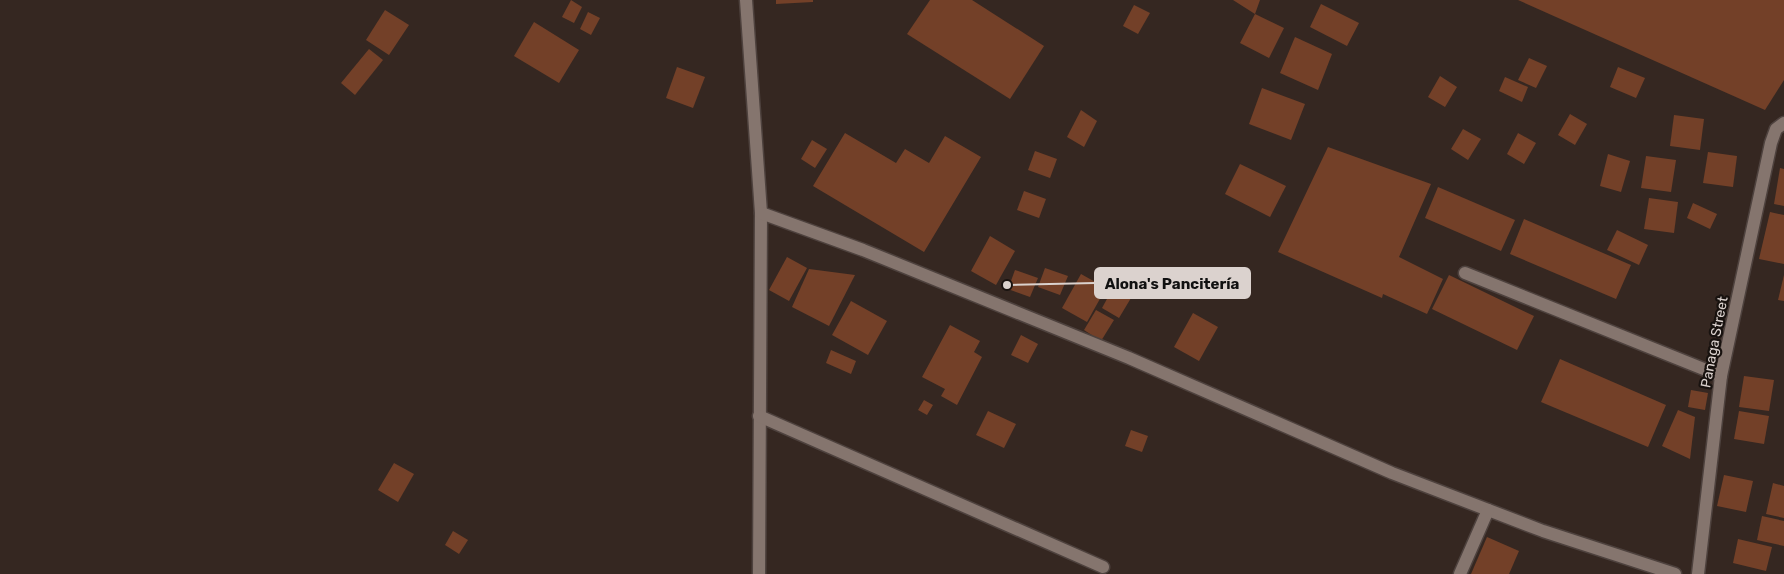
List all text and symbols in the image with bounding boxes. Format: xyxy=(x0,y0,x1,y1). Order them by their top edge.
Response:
callout: Alona's Pancitería xyxy=(1095,268,1250,298)
text: Alona's Pancitería xyxy=(1105,275,1239,293)
street label: Panaga Street xyxy=(1697,294,1732,389)

